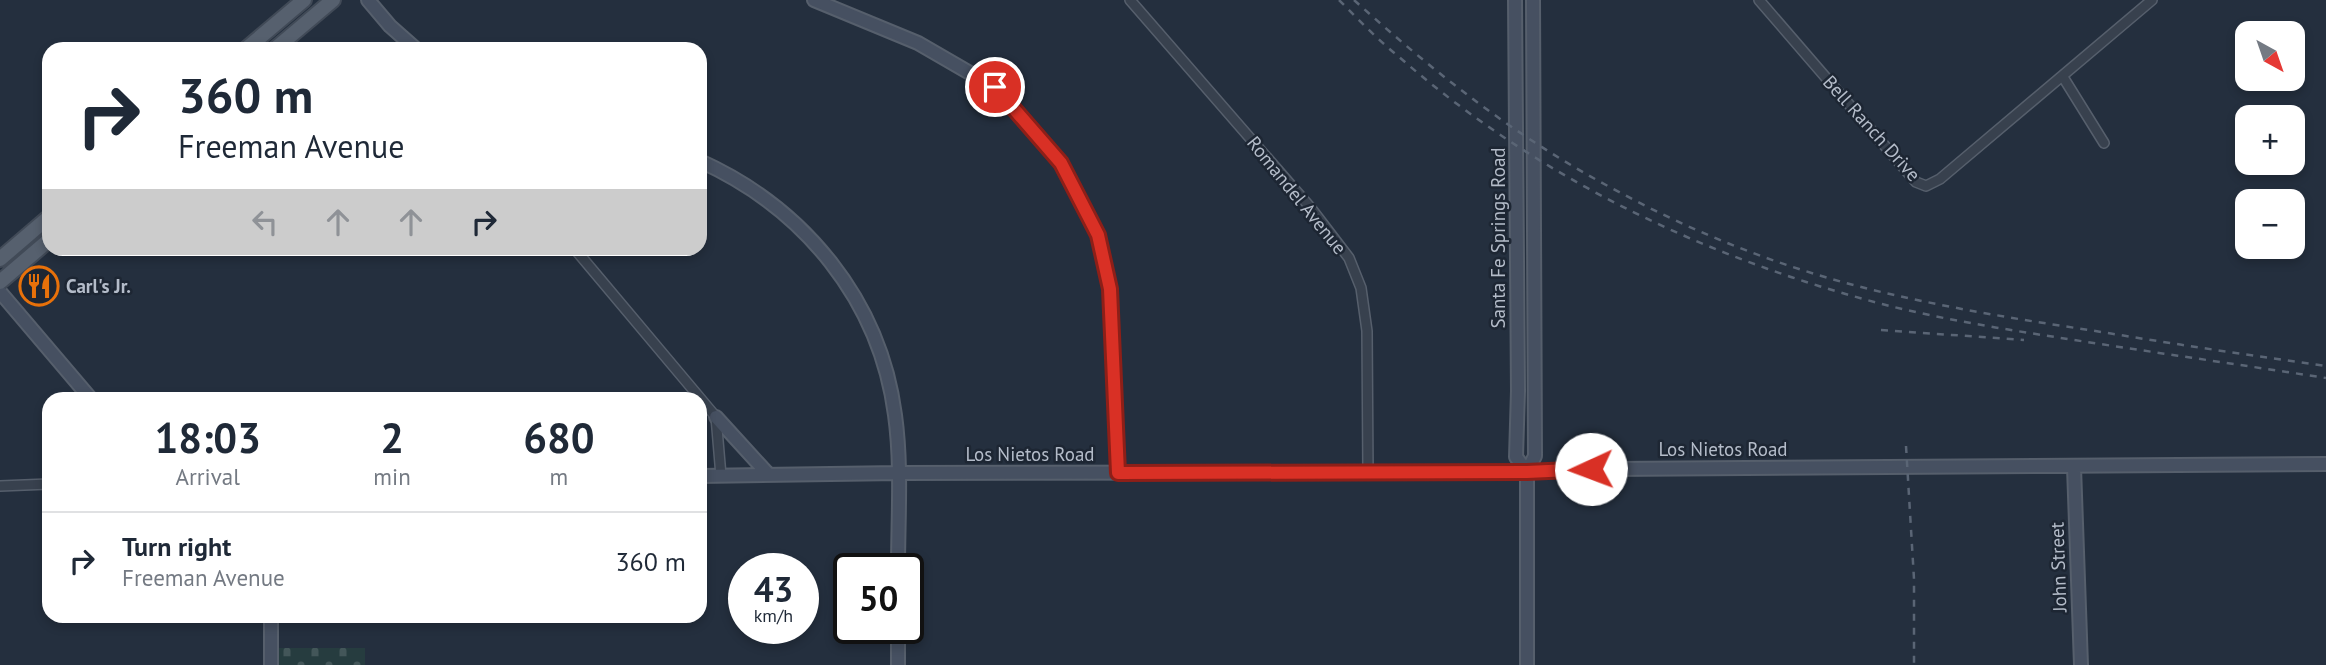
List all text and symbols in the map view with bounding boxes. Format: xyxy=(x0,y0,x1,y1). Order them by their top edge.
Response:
north arrow xyxy=(2235,21,2305,91)
map controls xyxy=(2235,21,2305,259)
pin xyxy=(965,57,1025,117)
text: 360 m xyxy=(178,63,313,127)
icon: arrive xyxy=(976,68,1014,106)
icon: right xyxy=(63,70,154,161)
street label: Bell Ranch Drive xyxy=(1818,70,1926,186)
button: + xyxy=(2235,105,2305,175)
text: Freeman Avenue xyxy=(178,125,404,167)
street label: Romandel Avenue xyxy=(1242,131,1352,259)
street label: Santa Fe Springs Road xyxy=(1486,147,1510,329)
button: − xyxy=(2235,189,2305,259)
icon: left xyxy=(246,203,284,241)
icon: ahead xyxy=(319,203,357,241)
icon: ahead xyxy=(392,203,430,241)
icon: right xyxy=(465,203,503,241)
restaurant icon: Carl's Jr. xyxy=(18,265,60,307)
place label: Carl's Jr. xyxy=(66,274,131,298)
text: 18:03 xyxy=(154,410,261,465)
text: 2 xyxy=(380,410,404,465)
text: 680 xyxy=(523,410,595,465)
position arrow xyxy=(1554,432,1628,506)
street label: Los Nietos Road xyxy=(1658,437,1788,461)
street label: Los Nietos Road xyxy=(965,442,1095,466)
text: Arrival xyxy=(175,462,240,491)
text: min xyxy=(373,462,411,491)
text: m xyxy=(550,462,568,491)
street label: John Street xyxy=(2044,521,2072,613)
text: Turn right xyxy=(122,530,231,563)
icon: right xyxy=(63,542,101,580)
text: 360 m xyxy=(615,545,686,578)
speed limit sign: 50 xyxy=(833,553,924,644)
text: Freeman Avenue xyxy=(122,563,285,592)
text: 43 xyxy=(754,566,793,612)
text: km/h xyxy=(754,604,793,627)

